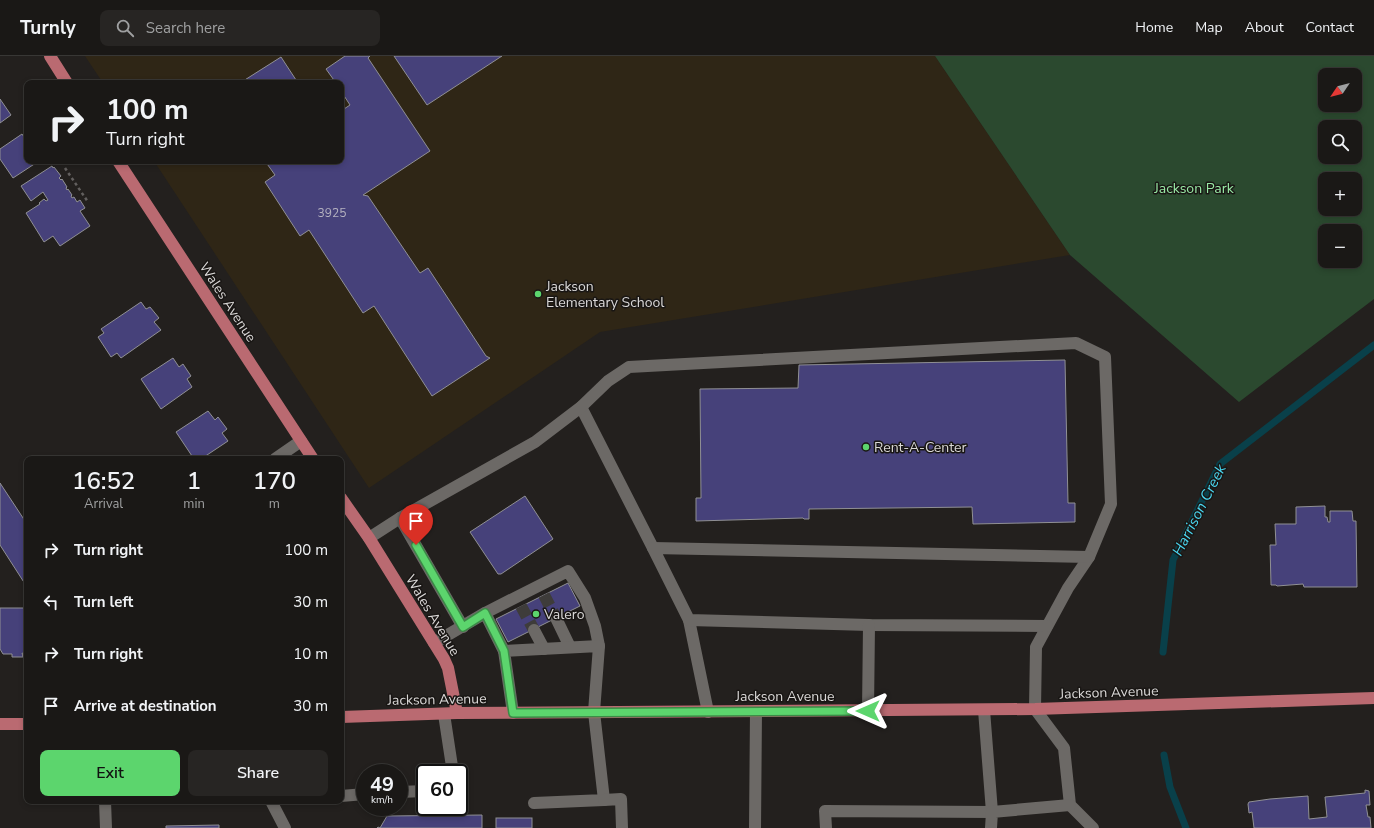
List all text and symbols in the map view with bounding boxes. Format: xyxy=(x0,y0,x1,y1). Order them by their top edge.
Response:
search box xyxy=(100,10,380,46)
text: Turnly xyxy=(20,15,76,41)
icon: search xyxy=(114,17,136,39)
text: Search here xyxy=(146,18,225,38)
text: Home xyxy=(1135,18,1173,37)
text: Map xyxy=(1195,18,1223,37)
text: About xyxy=(1245,18,1284,37)
text: Contact xyxy=(1306,18,1354,37)
north arrow xyxy=(1318,68,1362,112)
map controls xyxy=(1318,68,1362,268)
text: 100 m xyxy=(106,91,189,129)
icon: right xyxy=(40,96,92,148)
button: search xyxy=(1318,120,1362,164)
text: Turn right xyxy=(106,127,185,151)
button: + xyxy=(1318,172,1362,216)
park label: Jackson Park xyxy=(1153,179,1235,198)
house number: 3925 xyxy=(318,205,346,221)
button: − xyxy=(1318,224,1362,268)
street label: Wales Avenue xyxy=(195,259,260,346)
place label: Jackson Elementary School xyxy=(545,277,665,312)
marker: Jackson Elementary School xyxy=(533,289,543,299)
place label: Rent-A-Center xyxy=(874,438,967,457)
marker: Rent-A-Center xyxy=(861,442,871,452)
water label: Harrison Creek xyxy=(1167,460,1231,559)
text: 16:52 xyxy=(72,465,135,497)
text: 1 xyxy=(187,465,201,497)
text: 170 xyxy=(253,465,296,497)
text: Arrival xyxy=(84,495,123,513)
text: min xyxy=(183,495,205,513)
text: m xyxy=(269,495,280,513)
pin xyxy=(399,504,433,545)
icon: arrive xyxy=(405,510,427,532)
icon: right xyxy=(40,539,62,561)
text: Turn right xyxy=(74,540,143,560)
text: 100 m xyxy=(284,540,328,560)
street label: Wales Avenue xyxy=(401,571,464,659)
icon: left xyxy=(40,591,62,613)
text: Turn left xyxy=(74,592,133,612)
text: 30 m xyxy=(293,592,328,612)
place label: Valero xyxy=(543,605,585,624)
marker: Valero xyxy=(531,609,541,619)
icon: right xyxy=(40,643,62,665)
text: Turn right xyxy=(74,644,143,664)
text: 10 m xyxy=(293,644,328,664)
street label: Jackson Avenue xyxy=(1058,681,1159,704)
street label: Jackson Avenue xyxy=(734,687,835,706)
street label: Jackson Avenue xyxy=(386,689,487,710)
position arrow xyxy=(847,690,889,732)
icon: arrive xyxy=(40,695,62,717)
text: Arrive at destination xyxy=(74,696,217,716)
text: 30 m xyxy=(293,696,328,716)
button: Exit xyxy=(40,750,180,796)
button: Share xyxy=(188,750,328,796)
speed limit sign: 60 xyxy=(416,764,468,816)
text: 49 xyxy=(370,771,394,798)
text: km/h xyxy=(371,793,393,807)

